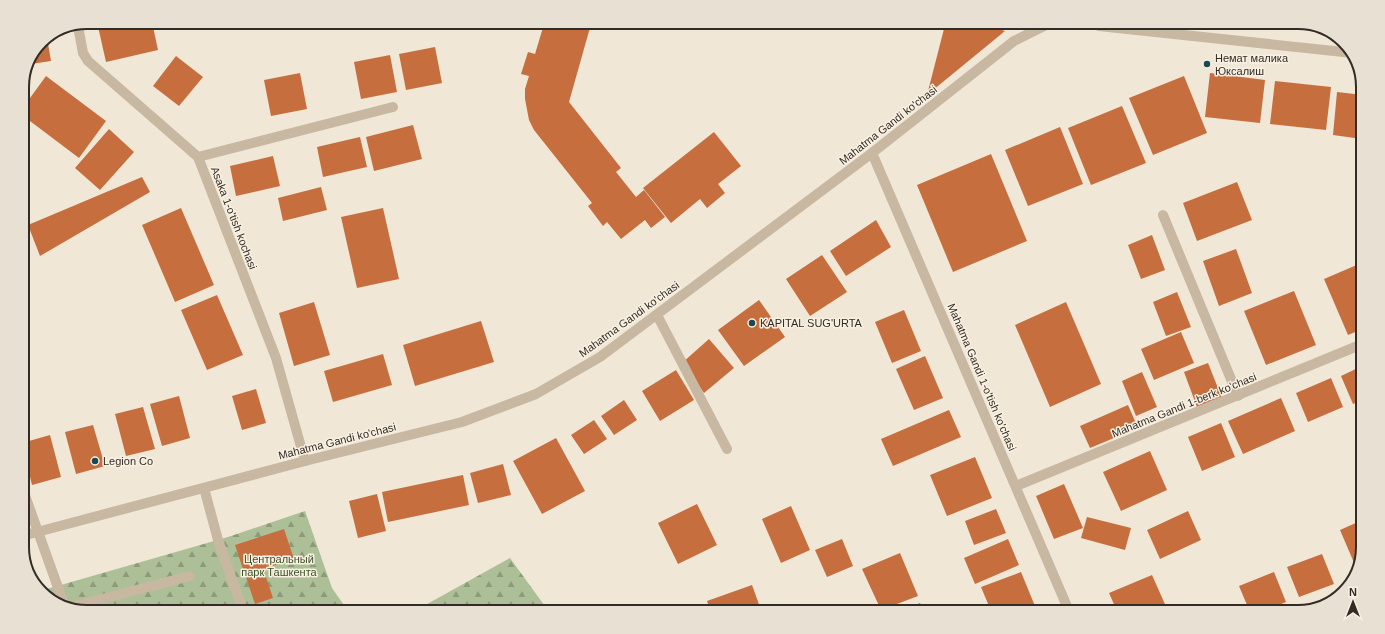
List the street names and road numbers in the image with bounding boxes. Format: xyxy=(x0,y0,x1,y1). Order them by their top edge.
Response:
street label: Mahatma Gandi ko'chasi xyxy=(837,83,939,167)
street label: Asaka 1-o'tish kochasi xyxy=(209,165,259,271)
street label: Mahatma Gandi ko'chasi xyxy=(577,279,681,359)
street label: Mahatma Gandi 1-o'tish ko'chasi xyxy=(945,302,1019,452)
street label: Mahatma Gandi 1-berk ko'chasi xyxy=(1110,370,1258,440)
street label: Mahatma Gandi ko'chasi xyxy=(277,421,397,461)

